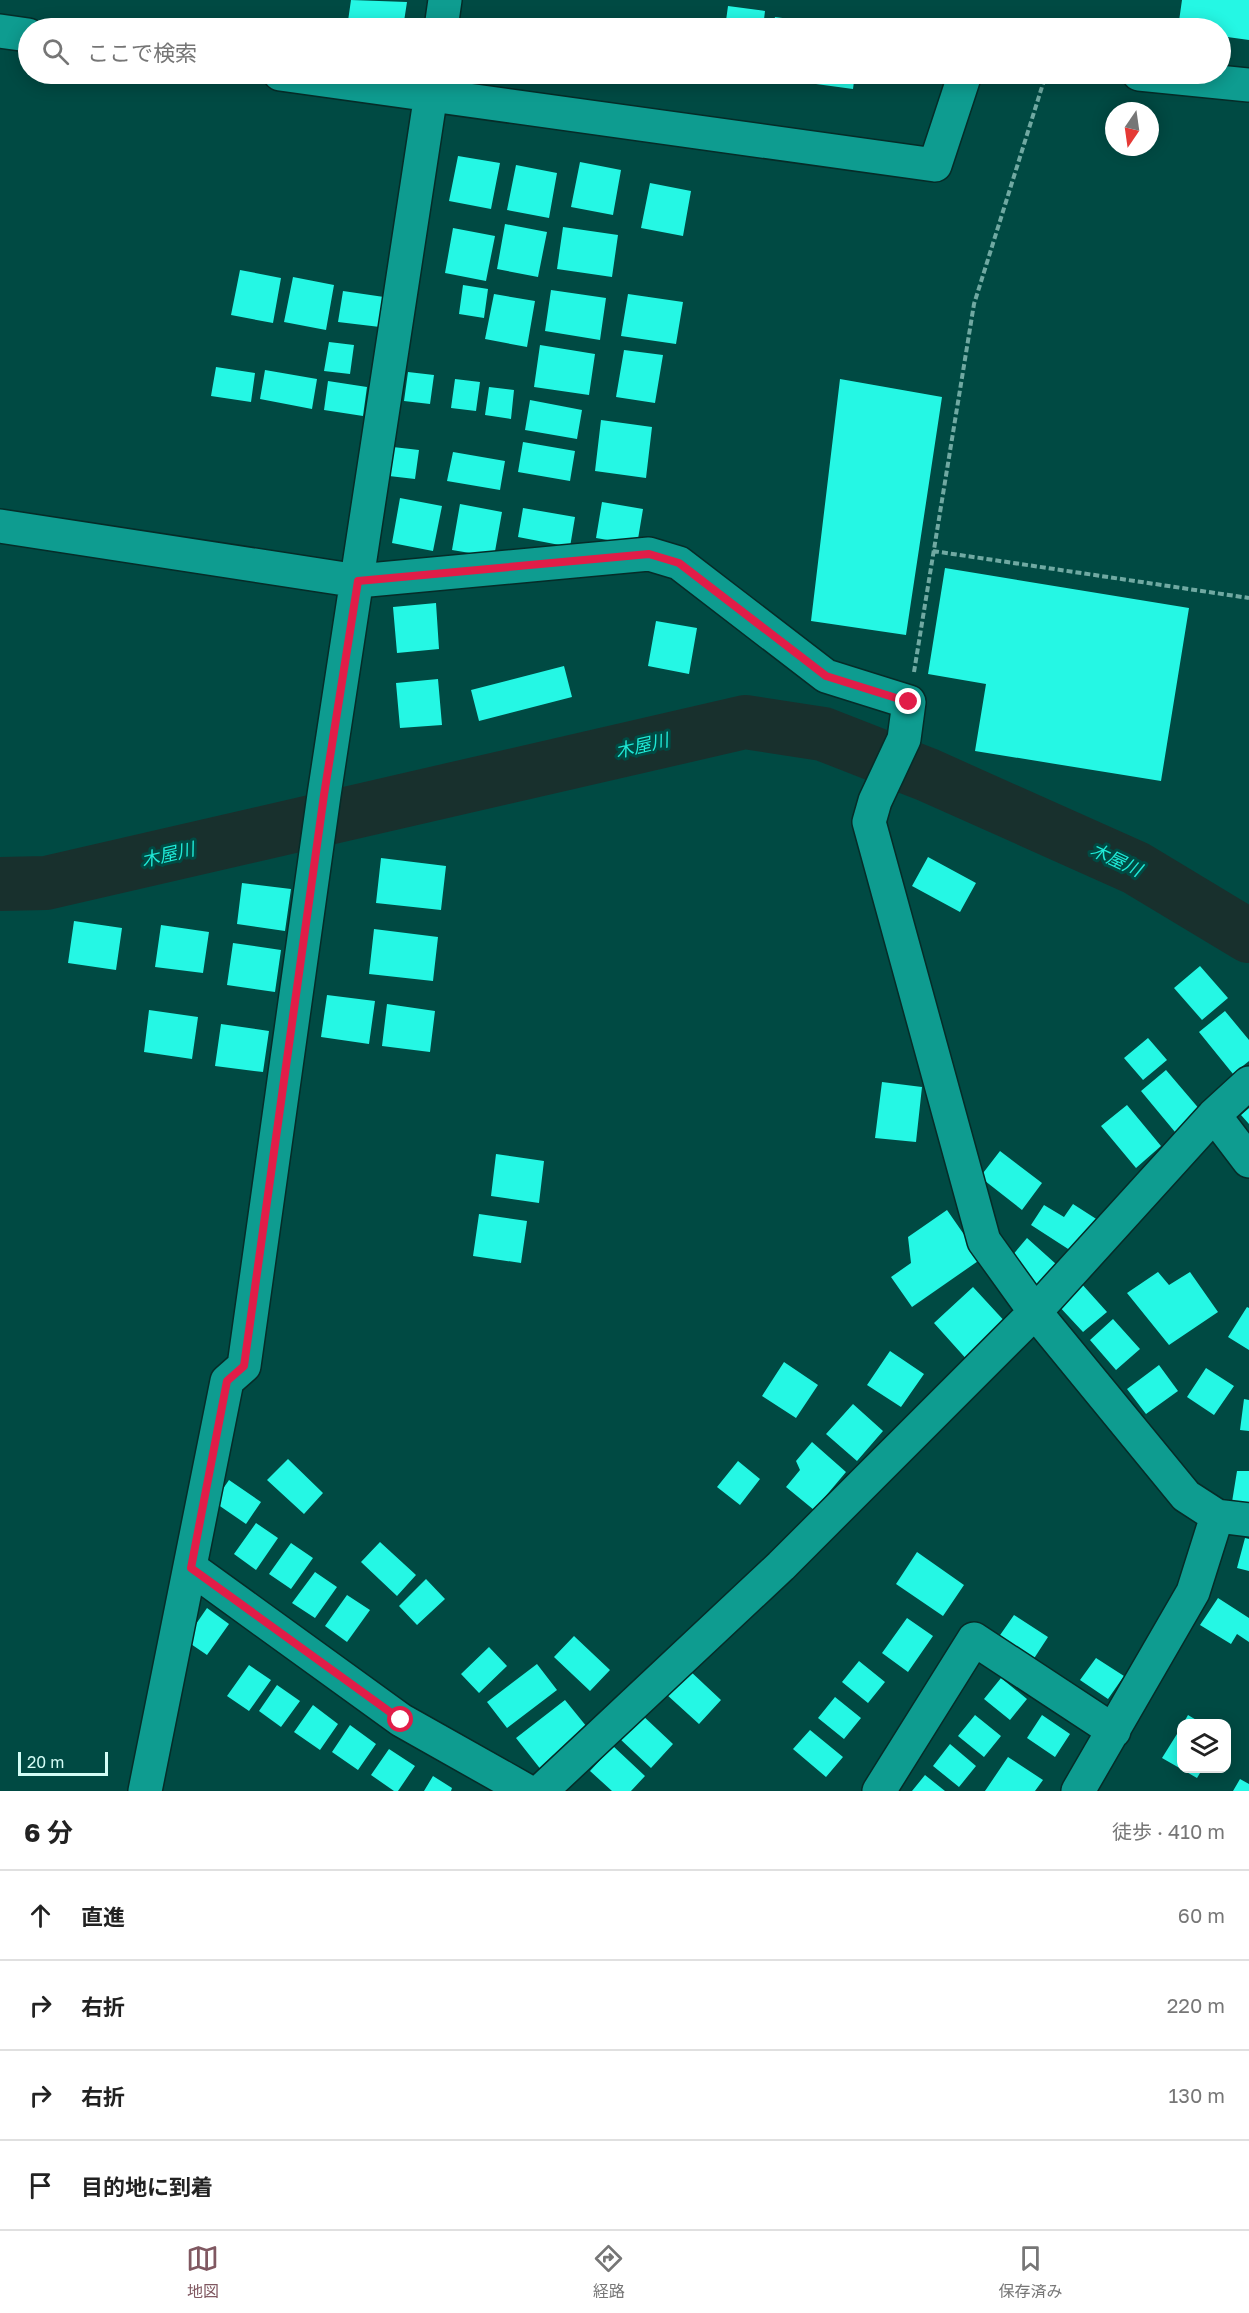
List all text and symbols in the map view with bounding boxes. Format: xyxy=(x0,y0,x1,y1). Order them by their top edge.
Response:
search box xyxy=(18,18,1231,84)
icon: search xyxy=(39,35,72,68)
text: ここで検索 xyxy=(87,39,197,66)
north arrow xyxy=(1105,102,1159,156)
route end xyxy=(895,688,921,714)
water label: 木屋川 xyxy=(613,728,673,762)
water label: 木屋川 xyxy=(139,837,199,871)
water label: 木屋川 xyxy=(1087,838,1147,881)
route start xyxy=(387,1706,413,1732)
map controls xyxy=(1177,1719,1231,1773)
button: layers xyxy=(1177,1719,1231,1773)
scale bar xyxy=(18,1749,108,1776)
text: 20 m xyxy=(27,1752,64,1772)
text: 6 分 xyxy=(24,1817,73,1848)
text: 徒歩 · 410 m xyxy=(1112,1819,1225,1843)
icon: ahead xyxy=(24,1899,57,1932)
text: 直進 xyxy=(81,1903,125,1930)
text: 60 m xyxy=(1178,1903,1225,1927)
icon: right xyxy=(24,1989,57,2022)
text: 右折 xyxy=(81,1993,125,2020)
text: 220 m xyxy=(1167,1993,1225,2017)
icon: right xyxy=(24,2079,57,2112)
text: 右折 xyxy=(81,2083,125,2110)
text: 130 m xyxy=(1169,2083,1225,2107)
icon: arrive xyxy=(24,2169,57,2202)
text: 目的地に到着 xyxy=(81,2173,213,2200)
tab: 地図 xyxy=(186,2242,219,2302)
tab: 経路 xyxy=(592,2242,625,2302)
tab: 保存済み xyxy=(998,2242,1062,2302)

